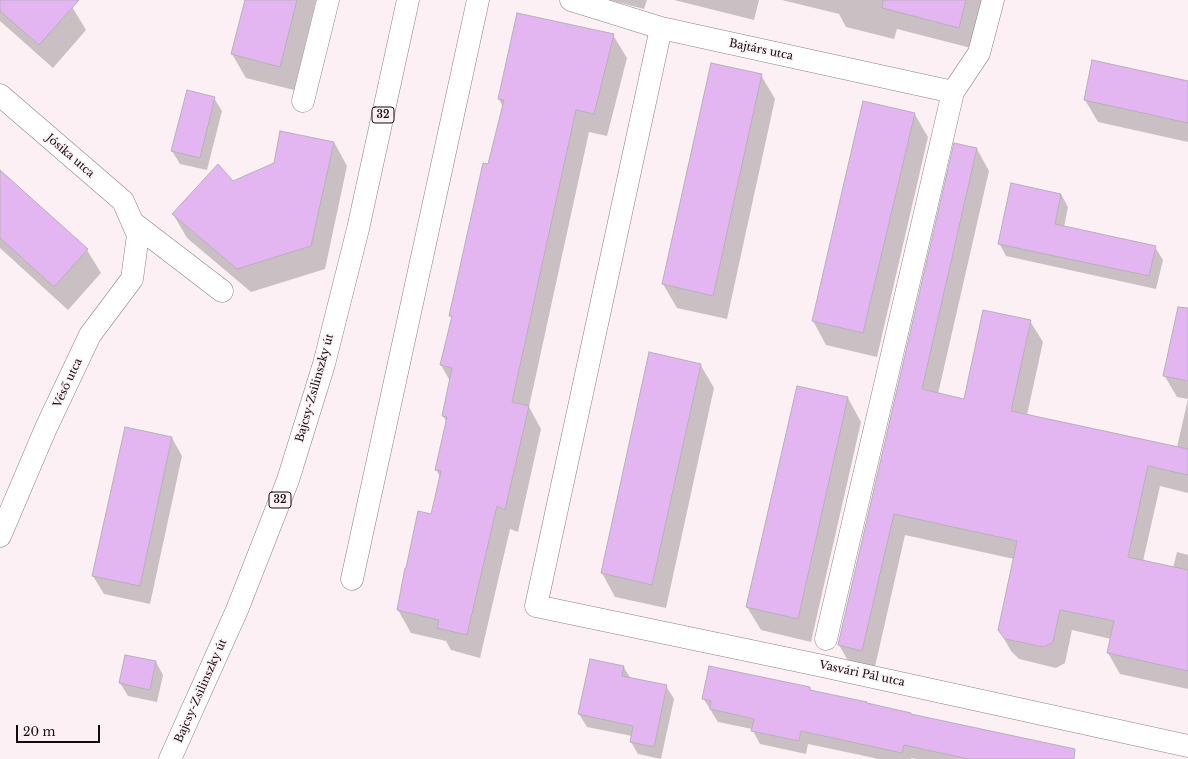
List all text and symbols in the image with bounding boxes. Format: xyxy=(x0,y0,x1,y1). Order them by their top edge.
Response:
street label: Bajtárs utca xyxy=(728,37,794,63)
road number: 32 xyxy=(372,107,394,123)
street label: Jósika utca xyxy=(43,131,97,181)
street label: Bajcsy-Zsilinszky út xyxy=(293,332,337,444)
street label: Véső utca xyxy=(51,356,85,410)
road number: 32 xyxy=(269,492,291,508)
street label: Bajcsy-Zsilinszky út xyxy=(172,637,230,745)
street label: Vasvári Pál utca xyxy=(818,658,906,690)
scale bar xyxy=(18,717,102,743)
text: 20 m xyxy=(23,724,55,739)

